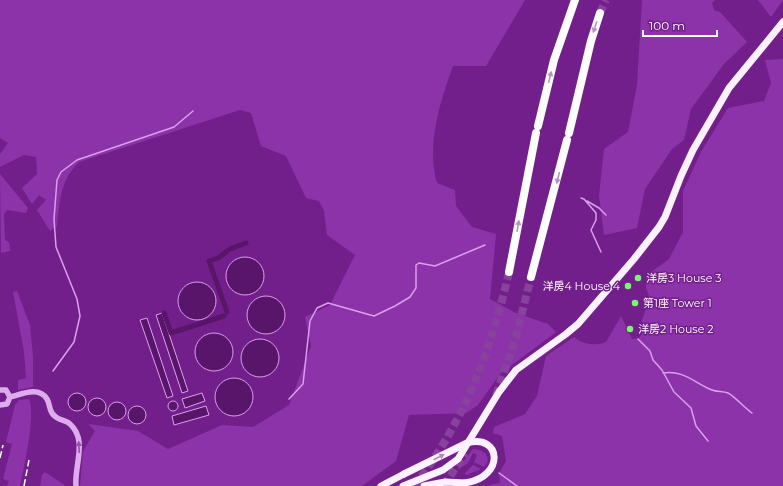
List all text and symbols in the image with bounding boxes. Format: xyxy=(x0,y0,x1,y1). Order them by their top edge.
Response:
scale bar xyxy=(643,12,717,38)
text: 100 m xyxy=(649,18,685,33)
one-way arrow xyxy=(592,21,598,33)
one-way arrow xyxy=(547,71,553,83)
one-way arrow xyxy=(555,172,561,184)
one-way arrow xyxy=(516,220,522,232)
place label: 洋房3 House 3 xyxy=(646,271,721,285)
marker: 洋房3 House 3 xyxy=(633,273,643,283)
place label: 洋房4 House 4 xyxy=(542,279,621,293)
marker: 洋房4 House 4 xyxy=(623,281,633,291)
place label: 第1座 Tower 1 xyxy=(643,296,712,310)
marker: 第1座 Tower 1 xyxy=(630,298,640,308)
place label: 洋房2 House 2 xyxy=(638,322,714,336)
marker: 洋房2 House 2 xyxy=(625,324,635,334)
one-way arrow xyxy=(75,441,82,453)
one-way arrow xyxy=(433,454,445,460)

